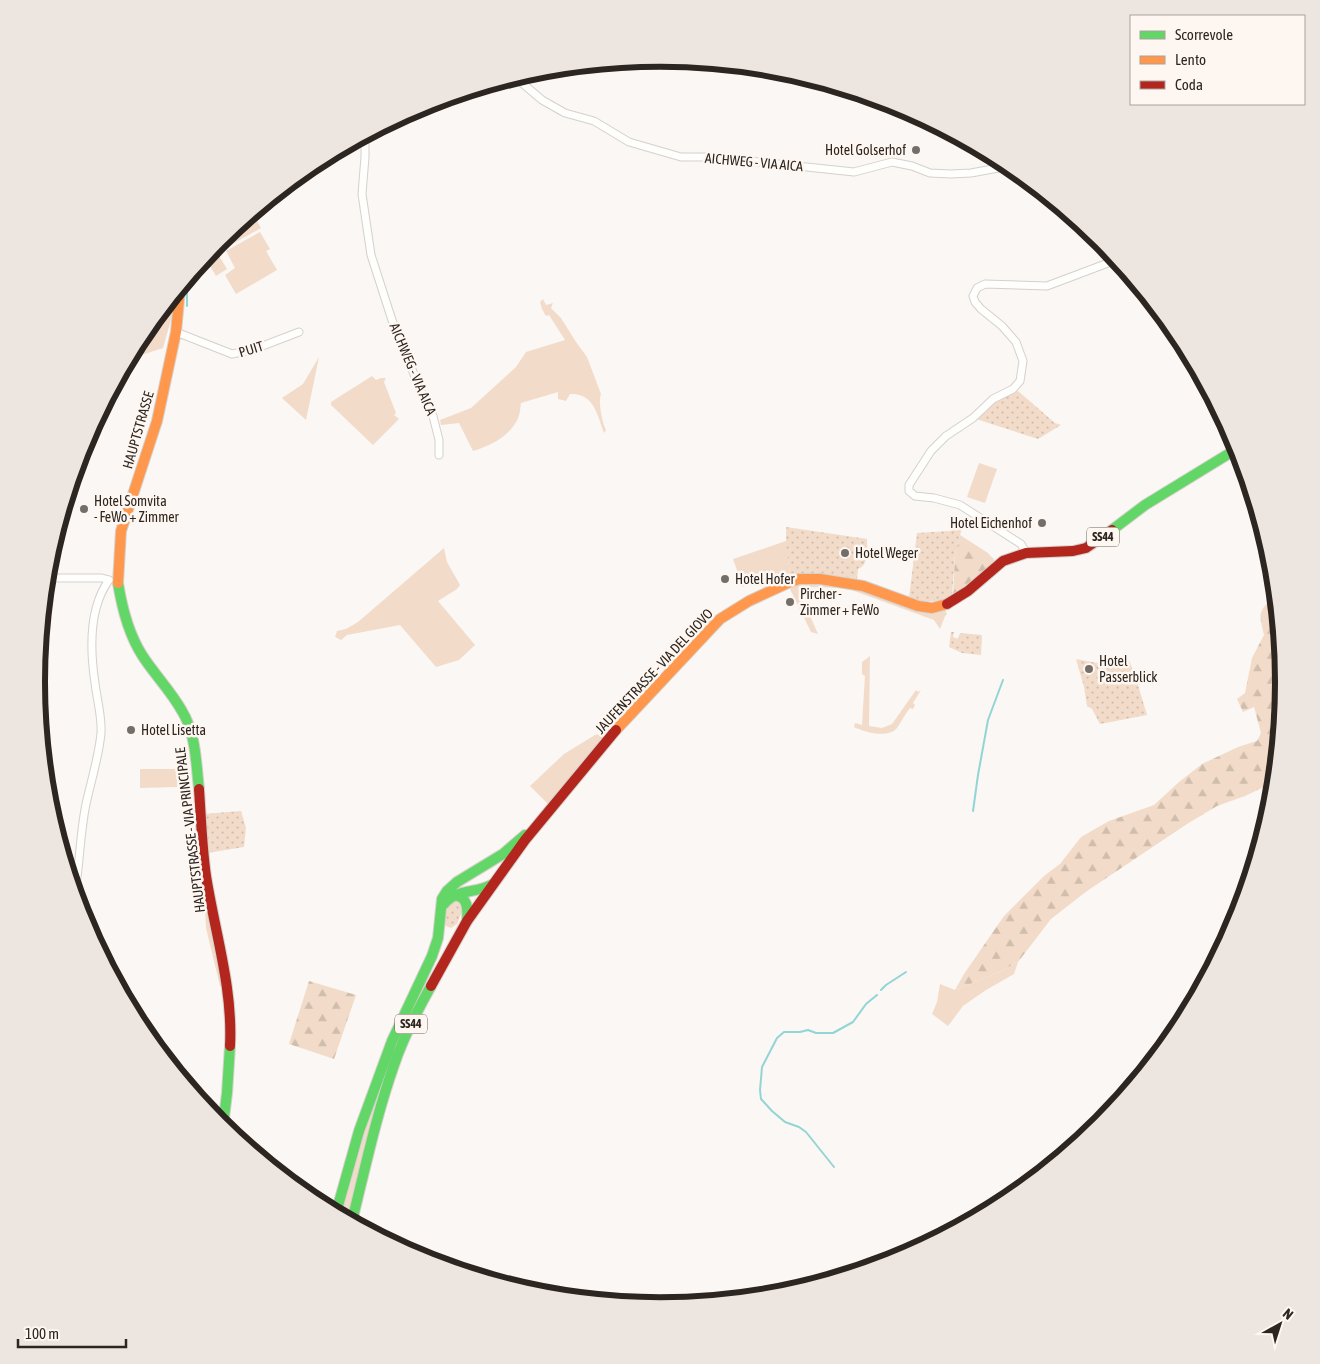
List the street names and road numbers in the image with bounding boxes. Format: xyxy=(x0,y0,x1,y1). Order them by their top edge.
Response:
street label: AICHWEG - VIA AICA xyxy=(704,150,804,174)
street label: AICHWEG - VIA AICA xyxy=(386,321,440,418)
street label: PUIT xyxy=(237,338,265,360)
street label: HAUPTSTRASSE xyxy=(119,389,157,471)
road number: SS44 xyxy=(1087,528,1119,546)
street label: JAUFENSTRASSE - VIA DEL GIOVO xyxy=(592,605,716,737)
street label: HAUPTSTRASSE - VIA PRINCIPALE xyxy=(172,746,208,914)
road number: SS44 xyxy=(395,1014,427,1034)

